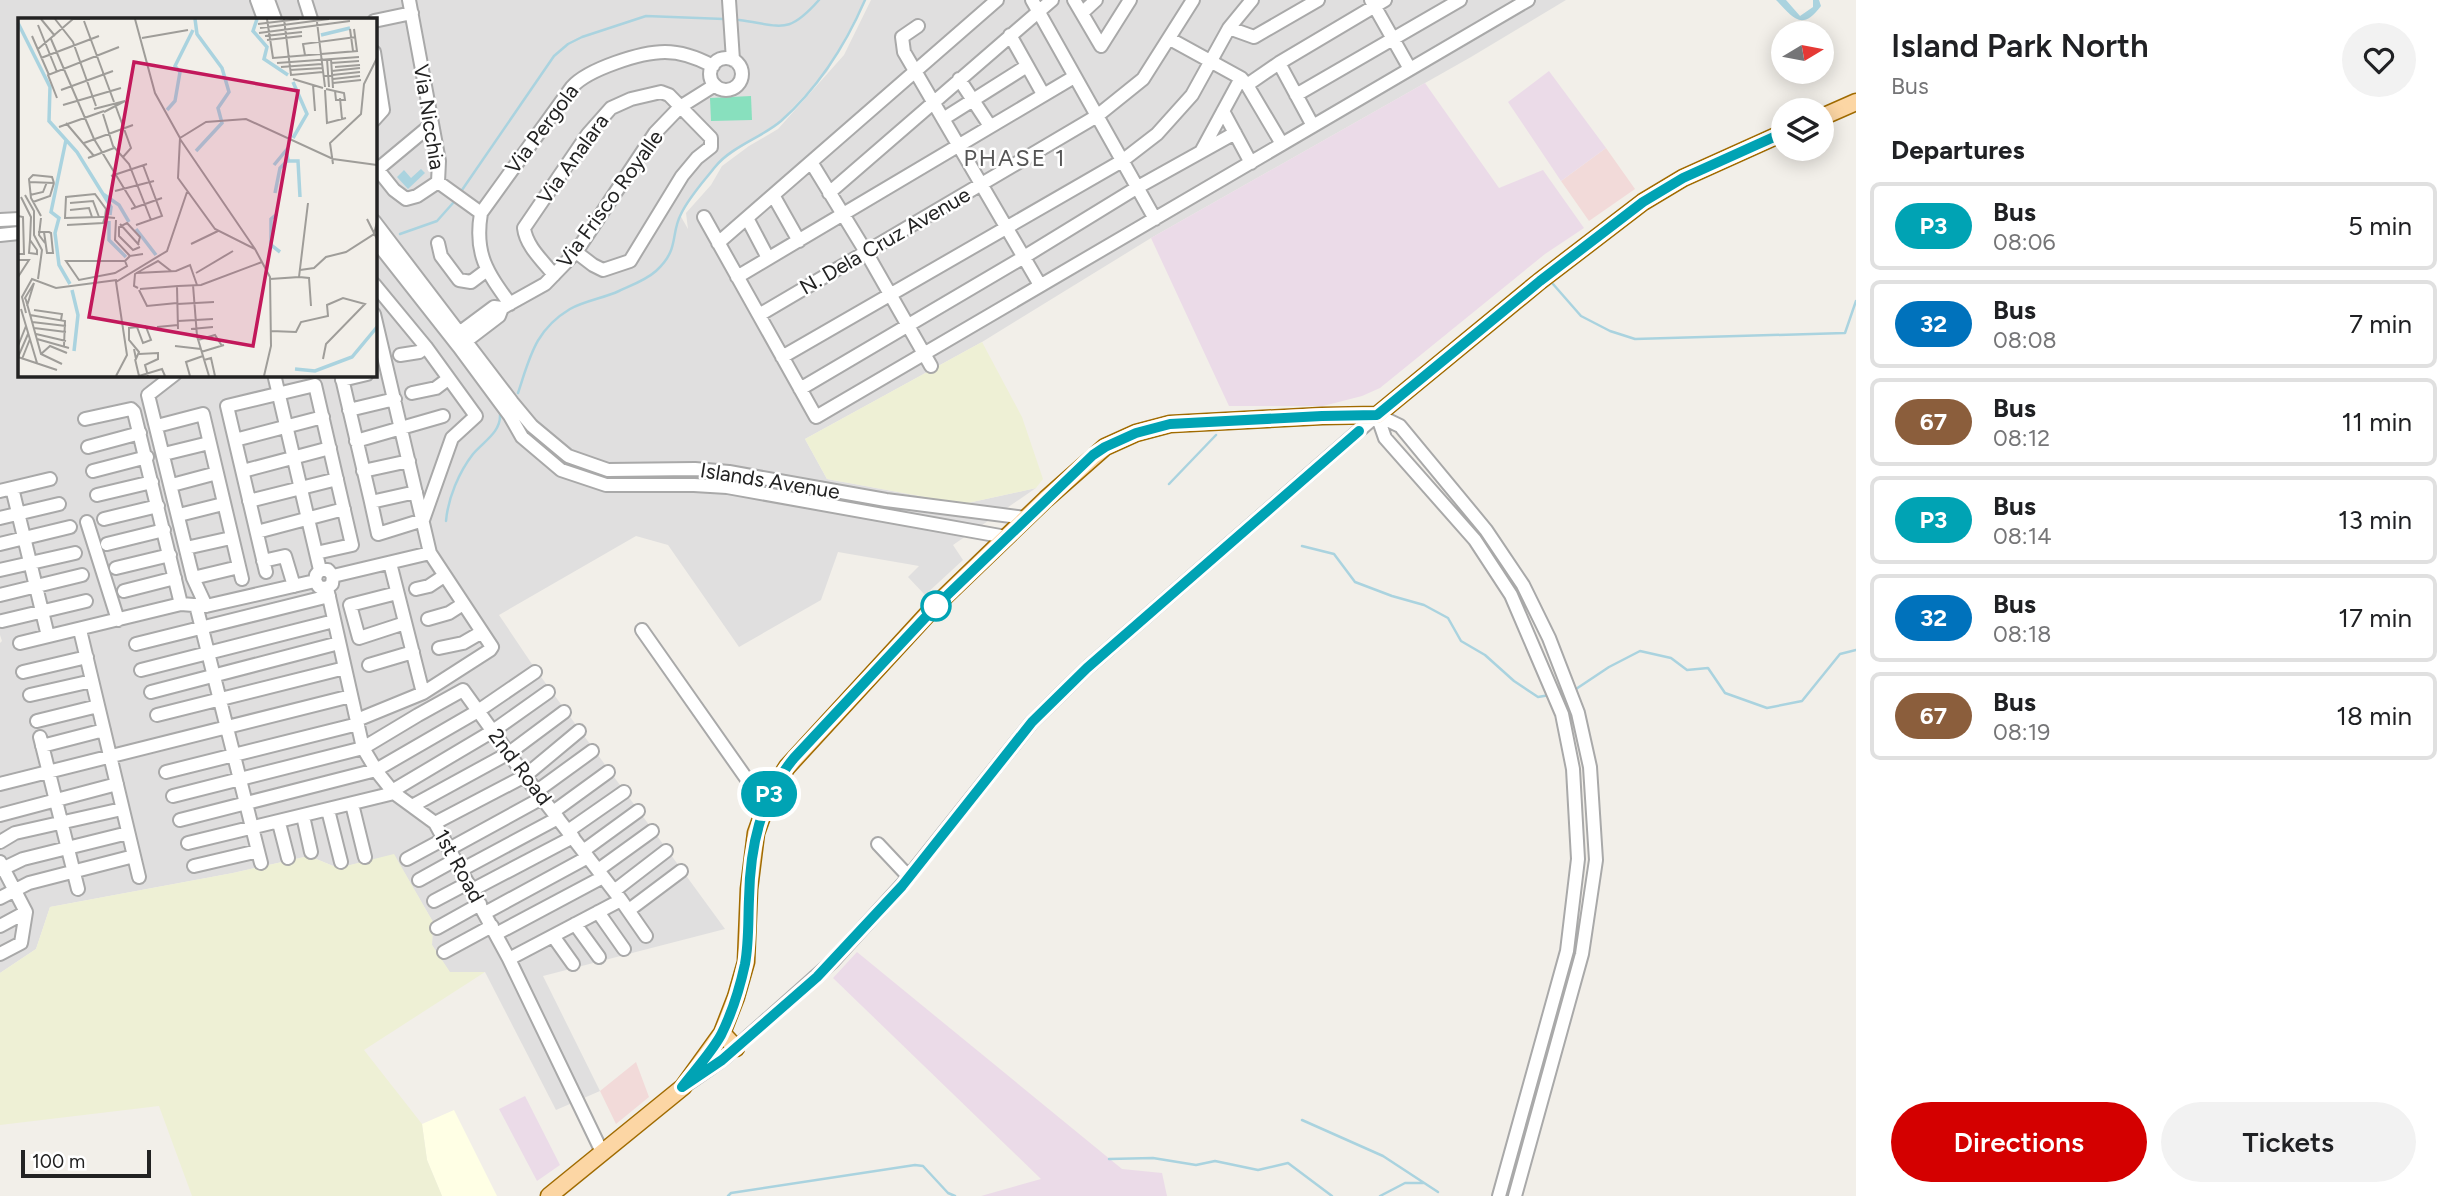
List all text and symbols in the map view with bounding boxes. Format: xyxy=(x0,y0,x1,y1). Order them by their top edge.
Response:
inset map xyxy=(18,18,376,376)
north arrow xyxy=(1771,21,1834,84)
map controls xyxy=(1771,21,1834,161)
button: heart xyxy=(2342,23,2416,97)
text: Island Park North xyxy=(1891,26,2149,65)
street label: Via Nicchia xyxy=(409,62,450,171)
text: Bus xyxy=(1891,72,1929,100)
street label: Via Pergola xyxy=(500,79,583,178)
button: layers xyxy=(1771,98,1834,161)
street label: Via Analara xyxy=(532,109,614,209)
street label: Via Frisco Royalle xyxy=(551,125,668,273)
text: Departures xyxy=(1891,134,2025,166)
district label: PHASE 1 xyxy=(963,144,1067,172)
street label: N. Dela Cruz Avenue xyxy=(795,182,974,300)
text: Bus xyxy=(1993,196,2036,228)
text: 5 min xyxy=(2348,210,2412,242)
text: P3 xyxy=(1920,211,1947,240)
text: 08:06 xyxy=(1993,228,2055,256)
text: Bus xyxy=(1993,294,2036,326)
text: 7 min xyxy=(2349,308,2412,340)
text: 32 xyxy=(1920,309,1947,338)
text: 08:08 xyxy=(1993,326,2057,354)
text: Bus xyxy=(1993,392,2036,424)
text: 11 min xyxy=(2341,406,2412,438)
text: 67 xyxy=(1920,407,1947,436)
text: 08:12 xyxy=(1993,424,2050,452)
street label: Islands Avenue xyxy=(699,457,842,504)
text: Bus xyxy=(1993,490,2036,522)
text: 13 min xyxy=(2338,504,2412,536)
text: P3 xyxy=(1920,505,1947,534)
text: 08:14 xyxy=(1993,522,2051,550)
text: Bus xyxy=(1993,588,2036,620)
unlabelled marker xyxy=(921,591,951,621)
text: 17 min xyxy=(2338,602,2412,634)
text: 32 xyxy=(1920,603,1947,632)
text: 08:18 xyxy=(1993,620,2051,648)
text: Bus xyxy=(1993,686,2036,718)
text: 18 min xyxy=(2336,700,2412,732)
text: 67 xyxy=(1920,701,1947,730)
text: 08:19 xyxy=(1993,718,2050,746)
street label: 2nd Road xyxy=(484,724,557,810)
line badge: P3 xyxy=(738,771,800,817)
text: P3 xyxy=(755,779,783,808)
street label: 1st Road xyxy=(429,825,490,907)
button: Directions xyxy=(1891,1102,2147,1182)
button: Tickets xyxy=(2161,1102,2416,1182)
scale bar xyxy=(21,1147,150,1179)
text: 100 m xyxy=(32,1150,85,1173)

